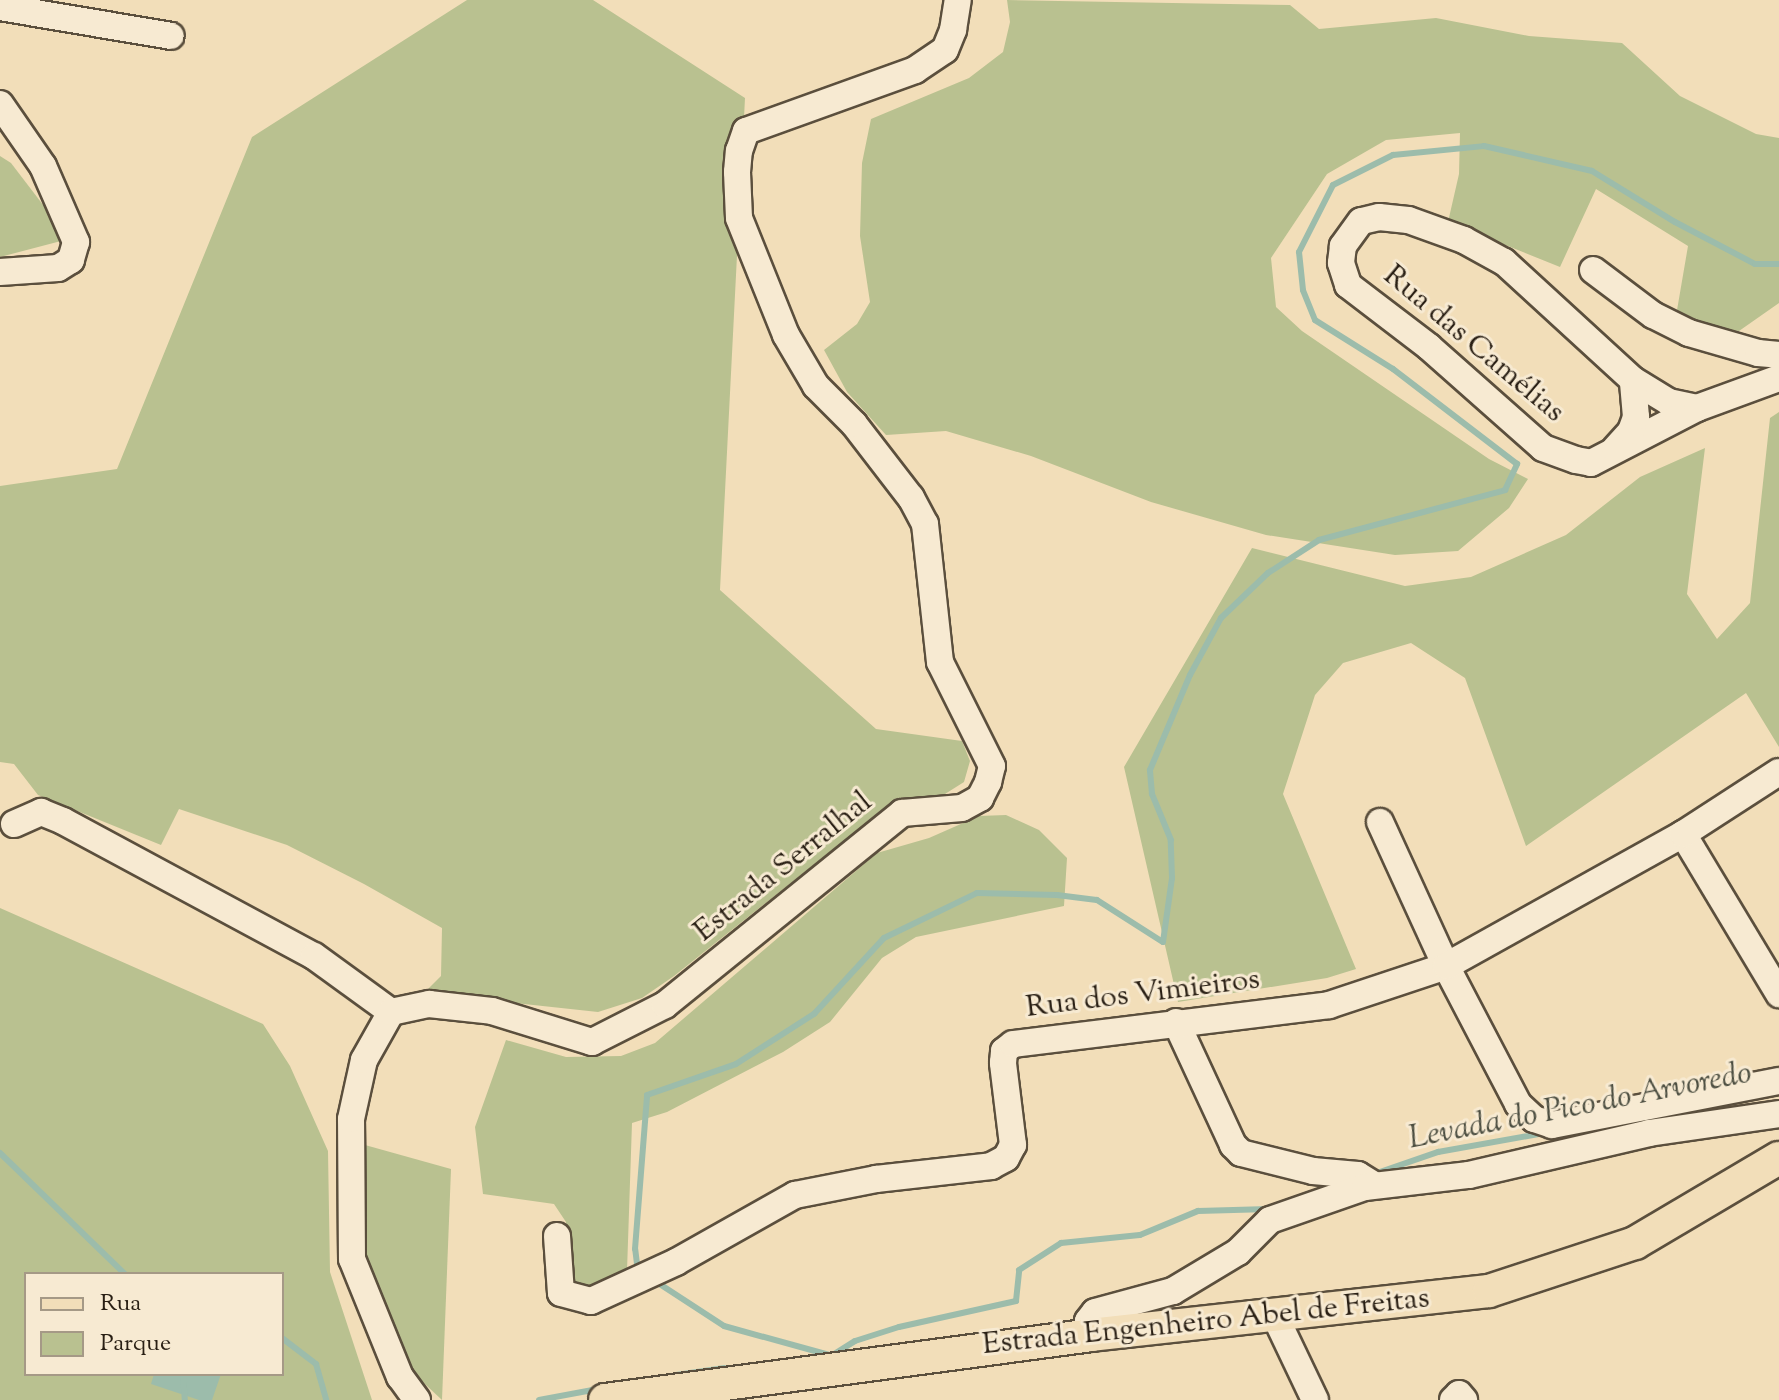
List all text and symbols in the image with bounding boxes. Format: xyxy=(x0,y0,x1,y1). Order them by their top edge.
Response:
street label: Rua das Camélias xyxy=(1375,259,1571,431)
street label: Estrada Serralhal xyxy=(688,785,880,951)
street label: Rua dos Vimieiros xyxy=(1024,963,1262,1027)
water label: Levada do Pico do Arvoredo xyxy=(1405,1055,1755,1159)
legend xyxy=(24,1272,284,1376)
street label: Estrada Engenheiro Abel de Freitas xyxy=(981,1282,1431,1364)
text: Rua xyxy=(100,1287,141,1321)
text: Parque xyxy=(100,1327,171,1361)

